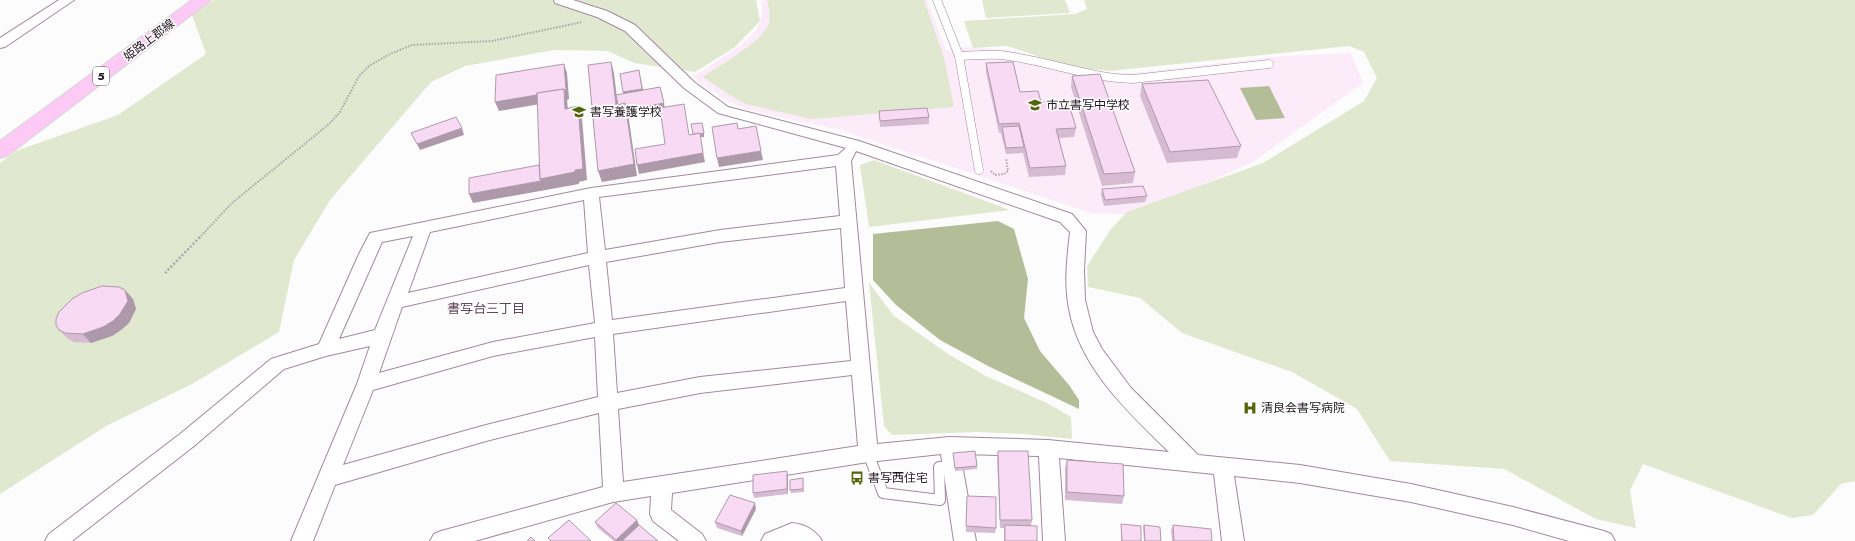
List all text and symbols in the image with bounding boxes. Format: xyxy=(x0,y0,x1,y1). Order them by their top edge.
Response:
street label: 姫路上郡線 xyxy=(120,15,178,65)
road number: 5 xyxy=(93,67,109,85)
place label: 市立書写中学校 xyxy=(1046,96,1130,114)
school or university icon: 市立書写中学校 xyxy=(1027,97,1043,113)
place label: 書写養護学校 xyxy=(590,103,662,121)
school or university icon: 書写養護学校 xyxy=(571,104,587,120)
district label: 書写台三丁目 xyxy=(447,299,525,318)
place label: 清良会書写病院 xyxy=(1261,399,1345,417)
hospital icon: 清良会書写病院 xyxy=(1242,400,1258,416)
place label: 書写西住宅 xyxy=(868,469,928,487)
bus stop icon: 書写西住宅 xyxy=(849,470,865,486)

